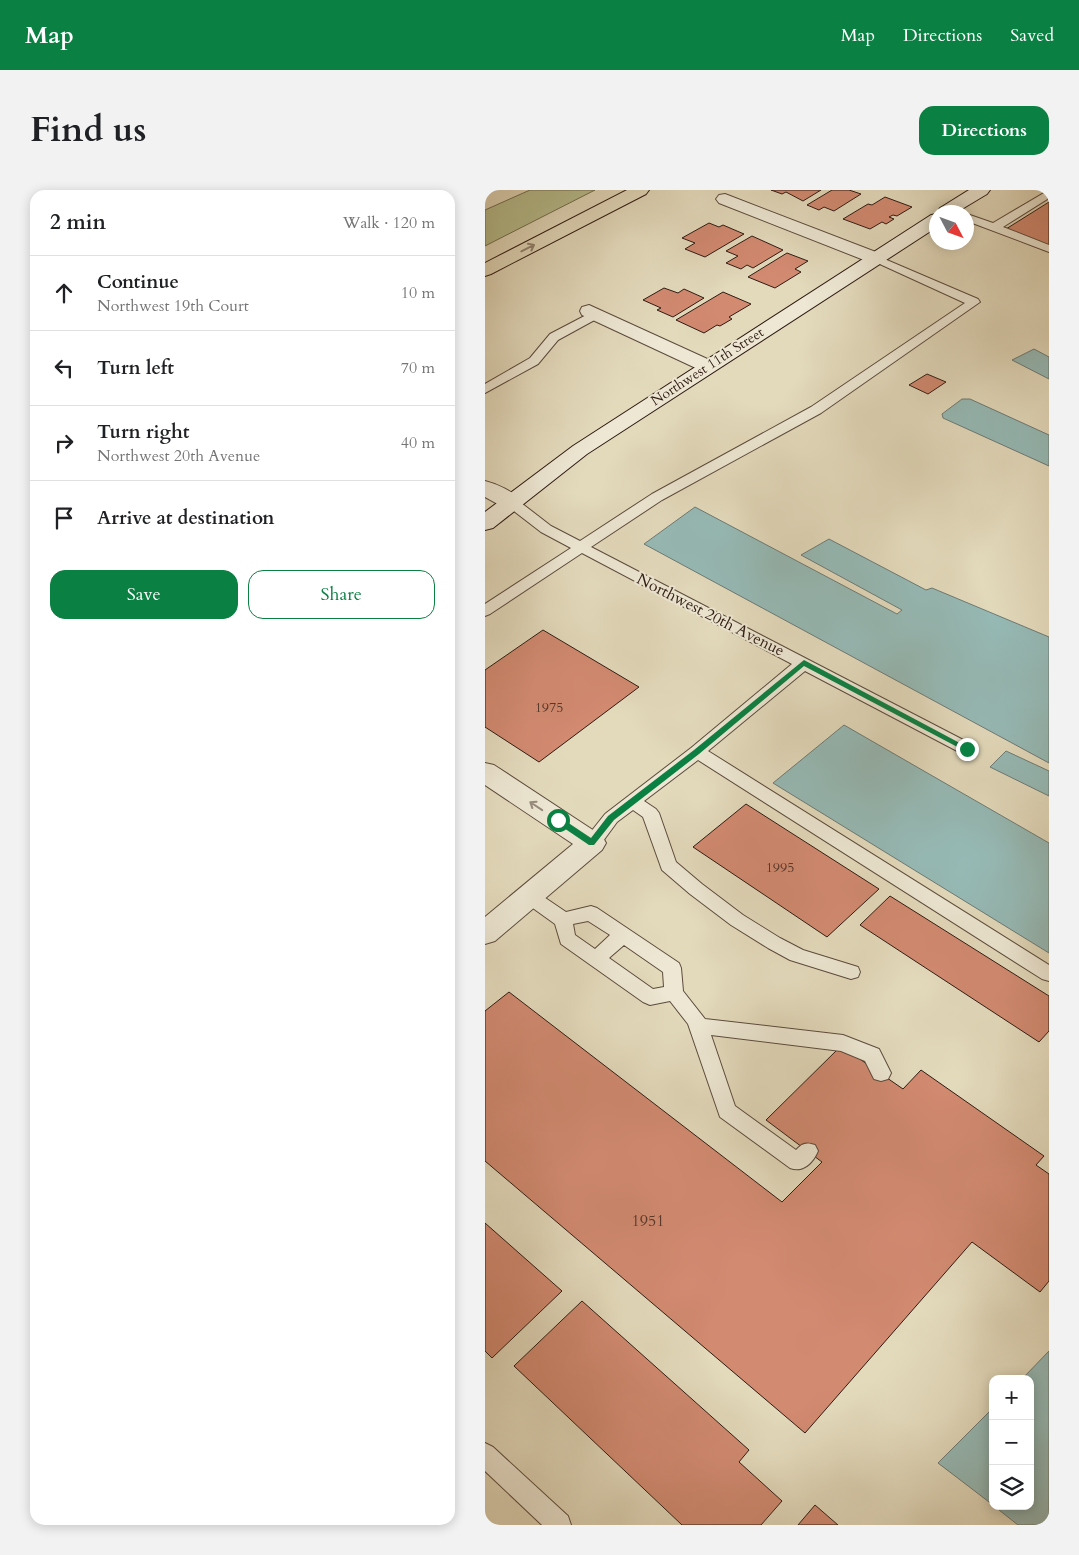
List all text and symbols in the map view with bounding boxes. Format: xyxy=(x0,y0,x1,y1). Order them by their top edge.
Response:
text: Map xyxy=(25,19,74,52)
text: Map xyxy=(841,23,875,48)
text: Directions xyxy=(903,23,982,48)
text: Saved xyxy=(1010,23,1054,48)
text: Find us xyxy=(30,106,146,154)
button: Directions xyxy=(919,106,1049,155)
north arrow xyxy=(929,205,974,250)
text: 2 min xyxy=(50,208,106,237)
text: Walk · 120 m xyxy=(343,212,435,234)
one-way arrow xyxy=(521,243,536,253)
text: Continue xyxy=(97,269,179,295)
icon: ahead xyxy=(50,279,78,307)
text: 10 m xyxy=(401,282,435,304)
text: Northwest 19th Court xyxy=(97,295,249,317)
street label: Northwest 11th Street xyxy=(647,322,768,410)
icon: left xyxy=(50,354,78,382)
text: Turn left xyxy=(97,355,174,381)
text: 70 m xyxy=(401,357,435,379)
text: Turn right xyxy=(97,419,189,445)
icon: right xyxy=(50,429,78,457)
text: 40 m xyxy=(401,432,435,454)
text: Northwest 20th Avenue xyxy=(97,445,260,467)
icon: arrive xyxy=(50,504,78,532)
text: Arrive at destination xyxy=(97,505,274,531)
street label: Northwest 20th Avenue xyxy=(633,568,788,662)
button: Save xyxy=(50,570,238,619)
button: Share xyxy=(248,570,435,619)
house number: 1975 xyxy=(535,698,563,717)
route end xyxy=(956,738,979,761)
one-way arrow xyxy=(530,801,544,811)
route start xyxy=(547,809,570,832)
house number: 1995 xyxy=(766,858,794,877)
house number: 1951 xyxy=(632,1210,664,1232)
map controls xyxy=(989,1375,1034,1510)
button: + xyxy=(989,1375,1034,1420)
button: − xyxy=(989,1420,1034,1465)
button: layers xyxy=(989,1465,1034,1510)

